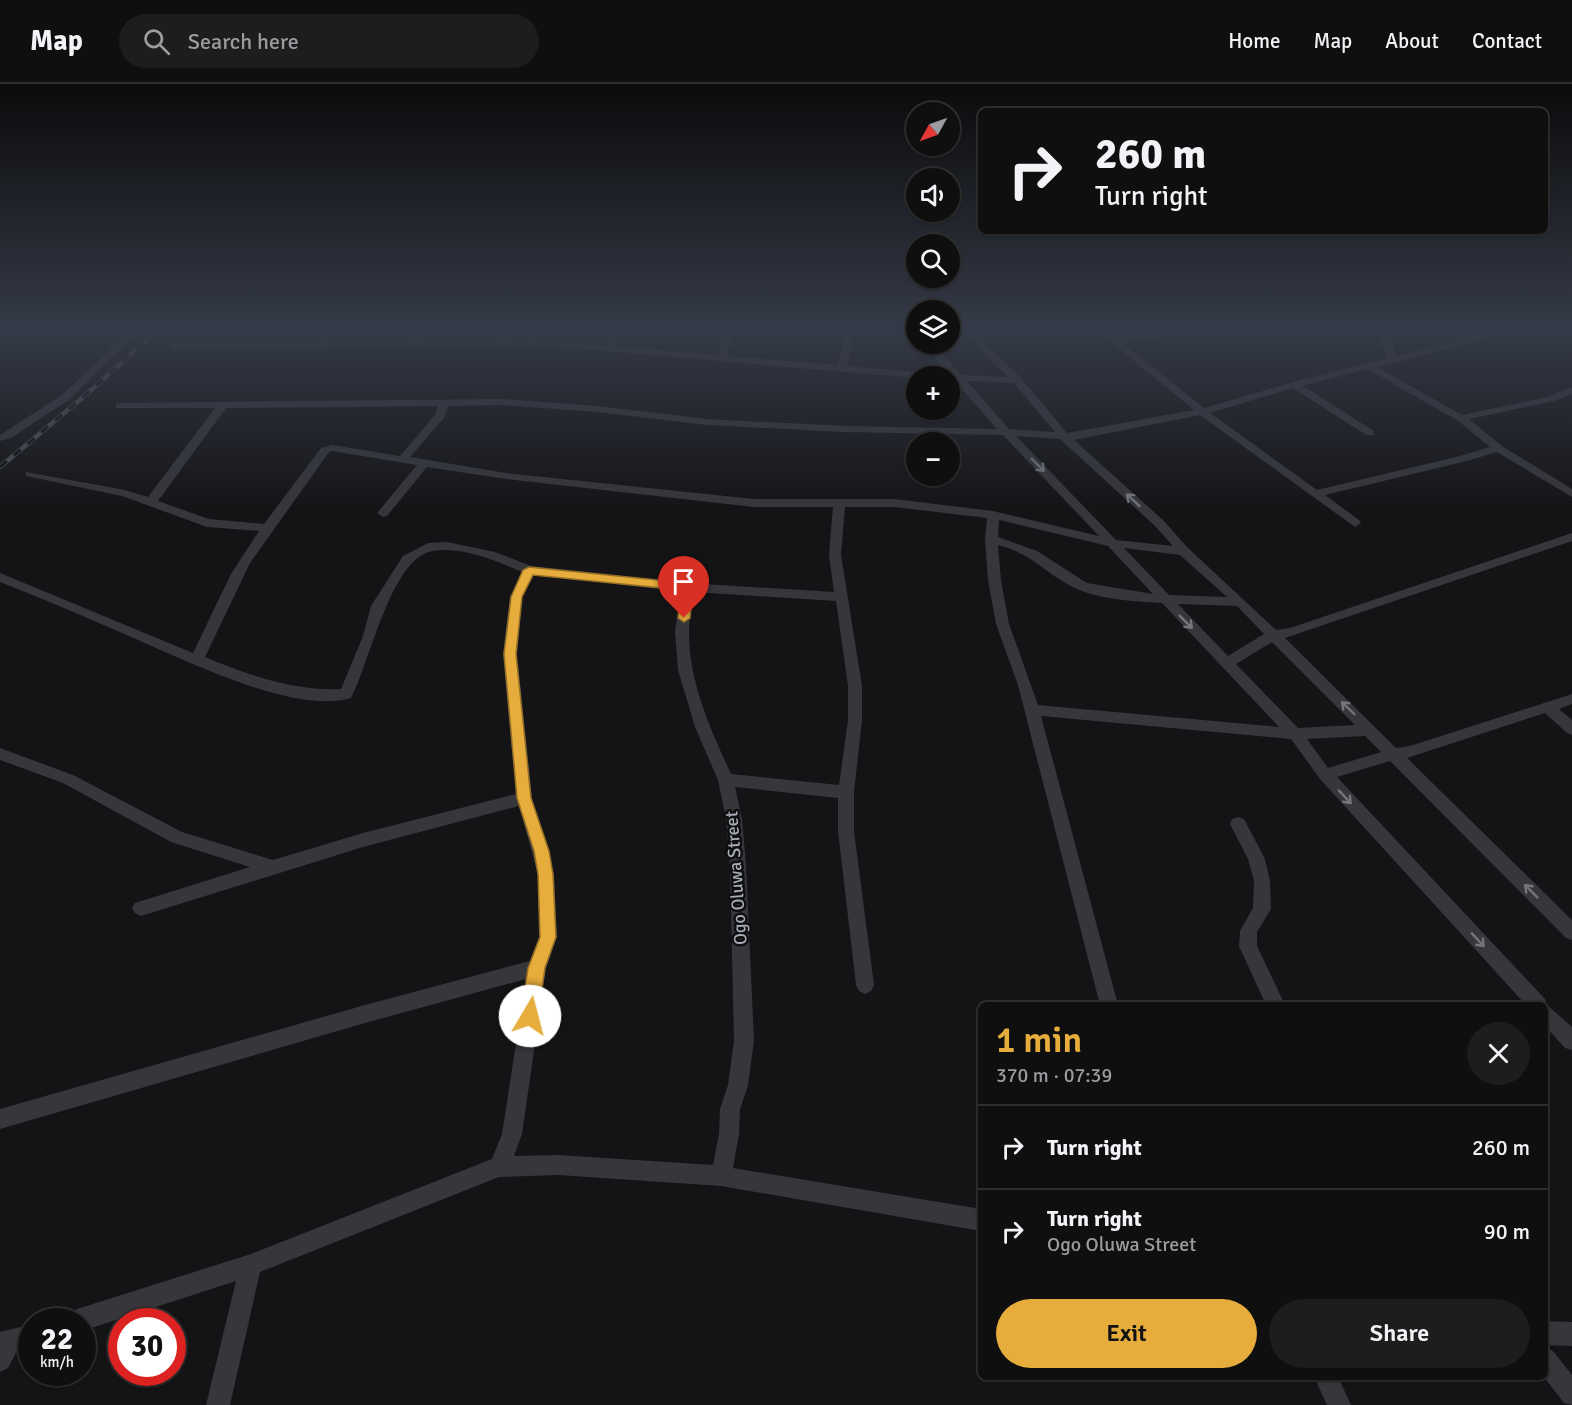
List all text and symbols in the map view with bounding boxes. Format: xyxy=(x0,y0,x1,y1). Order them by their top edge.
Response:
search box xyxy=(119,14,539,68)
text: Map xyxy=(30,24,83,58)
icon: search xyxy=(140,25,173,58)
text: Search here xyxy=(188,28,299,55)
text: Home xyxy=(1228,28,1281,54)
text: Map xyxy=(1314,28,1352,54)
text: About xyxy=(1385,28,1439,54)
text: Contact xyxy=(1472,28,1542,54)
north arrow xyxy=(906,102,960,156)
map controls xyxy=(906,102,960,486)
text: 260 m xyxy=(1095,129,1206,180)
icon: right xyxy=(996,132,1074,210)
button: sound xyxy=(906,168,960,222)
text: Turn right xyxy=(1095,180,1208,213)
button: search xyxy=(906,234,960,288)
button: layers xyxy=(906,300,960,354)
button: + xyxy=(906,366,960,420)
button: − xyxy=(906,432,960,486)
one-way arrow xyxy=(1031,457,1045,472)
one-way arrow xyxy=(1126,493,1141,507)
pin xyxy=(658,556,709,618)
icon: arrive xyxy=(667,565,700,598)
one-way arrow xyxy=(1179,614,1193,629)
one-way arrow xyxy=(1341,702,1356,716)
one-way arrow xyxy=(1338,789,1353,804)
street label: Ogo Oluwa Street xyxy=(720,810,752,946)
one-way arrow xyxy=(1523,883,1538,898)
one-way arrow xyxy=(1471,932,1485,947)
position arrow xyxy=(498,984,562,1048)
text: 1 min xyxy=(996,1018,1082,1063)
button: close xyxy=(1467,1022,1530,1085)
text: 370 m · 07:39 xyxy=(996,1063,1112,1088)
icon: right xyxy=(996,1131,1029,1164)
text: Turn right xyxy=(1047,1134,1142,1161)
text: 260 m xyxy=(1472,1134,1530,1161)
text: Turn right xyxy=(1047,1205,1142,1232)
icon: right xyxy=(996,1215,1029,1248)
text: 90 m xyxy=(1484,1218,1530,1245)
text: Ogo Oluwa Street xyxy=(1047,1232,1196,1257)
button: Exit xyxy=(996,1299,1257,1368)
button: Share xyxy=(1269,1299,1530,1368)
speed limit sign: 30 xyxy=(108,1308,186,1386)
text: 22 xyxy=(41,1321,73,1358)
text: km/h xyxy=(40,1353,74,1371)

